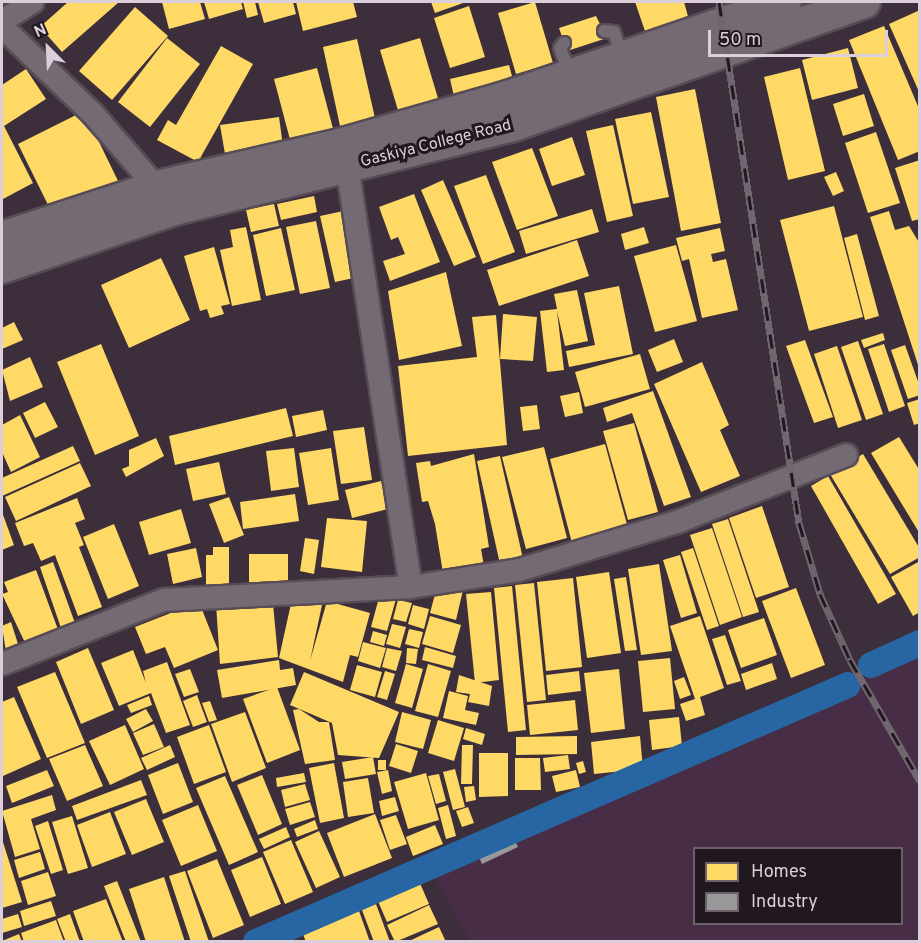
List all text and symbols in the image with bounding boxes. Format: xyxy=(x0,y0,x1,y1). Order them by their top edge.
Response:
north arrow xyxy=(18,18,78,78)
scale bar xyxy=(711,18,891,56)
text: N xyxy=(31,20,50,43)
text: 50 m xyxy=(719,29,761,52)
street label: Gaskiya College Road xyxy=(359,116,513,172)
legend xyxy=(693,847,903,925)
text: Homes xyxy=(751,861,807,884)
text: Industry xyxy=(751,891,818,914)

